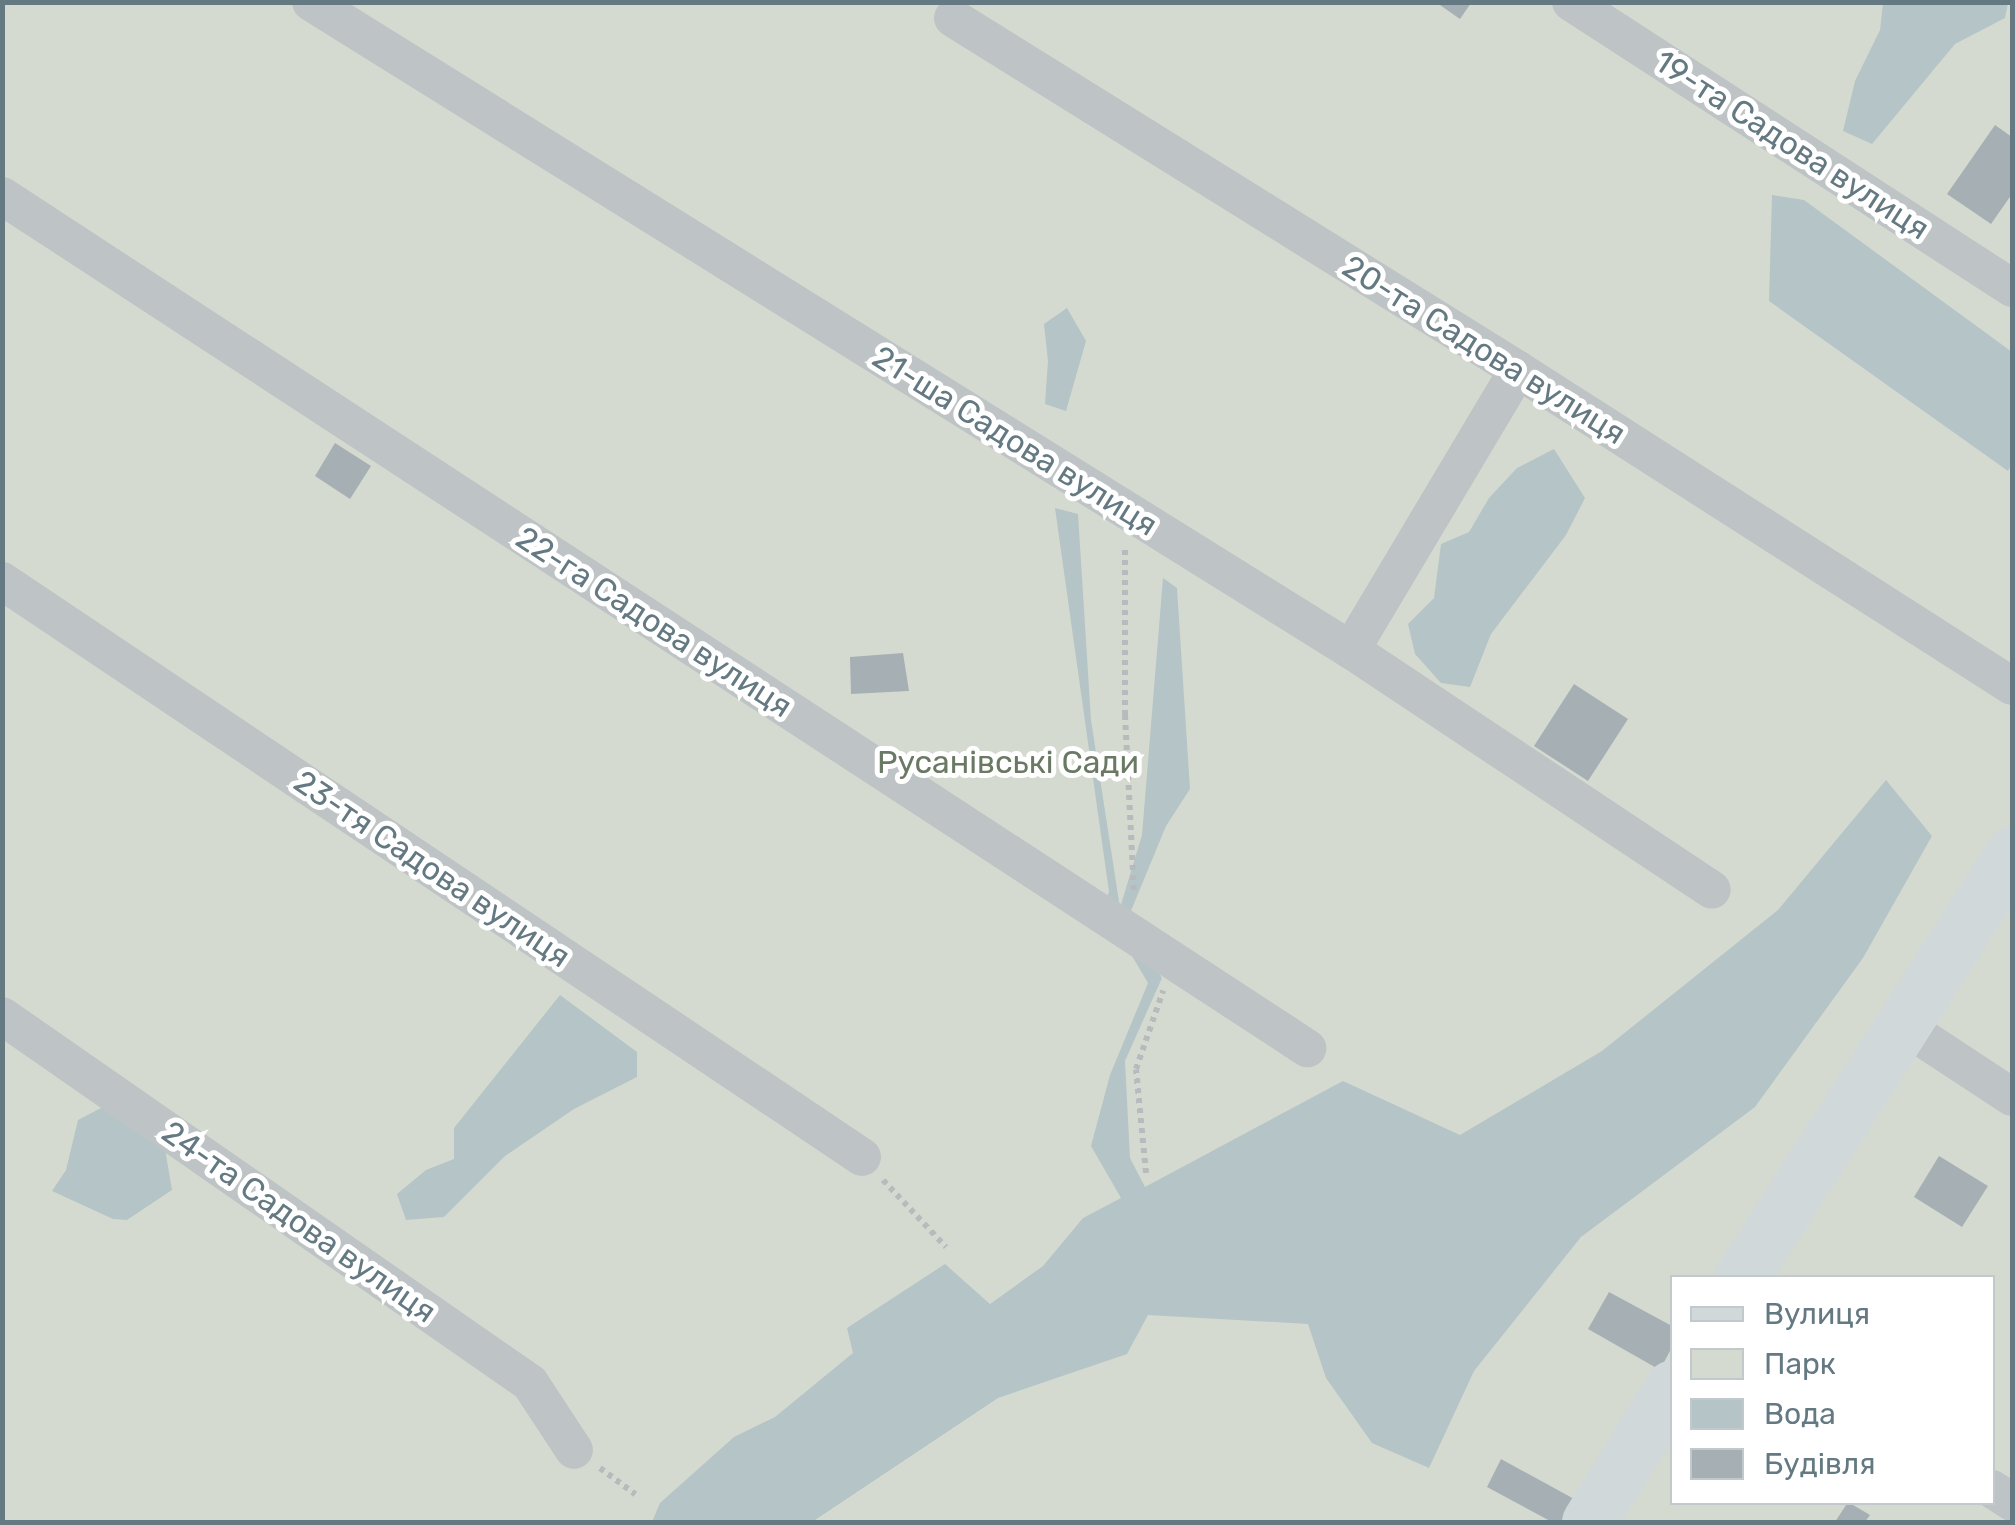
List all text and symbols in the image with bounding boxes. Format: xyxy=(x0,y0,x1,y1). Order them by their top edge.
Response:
street label: 19-та Садова вулиця xyxy=(1648,42,1936,248)
street label: 20-та Садова вулиця xyxy=(1335,247,1633,453)
street label: 21-ша Садова вулиця xyxy=(866,338,1164,544)
street label: 22-га Садова вулиця xyxy=(509,518,799,726)
park label: Русанівські Сади xyxy=(877,743,1139,781)
street label: 23-тя Садова вулиця xyxy=(287,762,577,976)
street label: 24-та Садова вулиця xyxy=(155,1113,443,1331)
legend xyxy=(1670,1275,1995,1505)
text: Вулиця xyxy=(1764,1296,1870,1332)
text: Парк xyxy=(1764,1346,1836,1382)
text: Вода xyxy=(1764,1396,1836,1432)
text: Будівля xyxy=(1764,1446,1875,1482)

